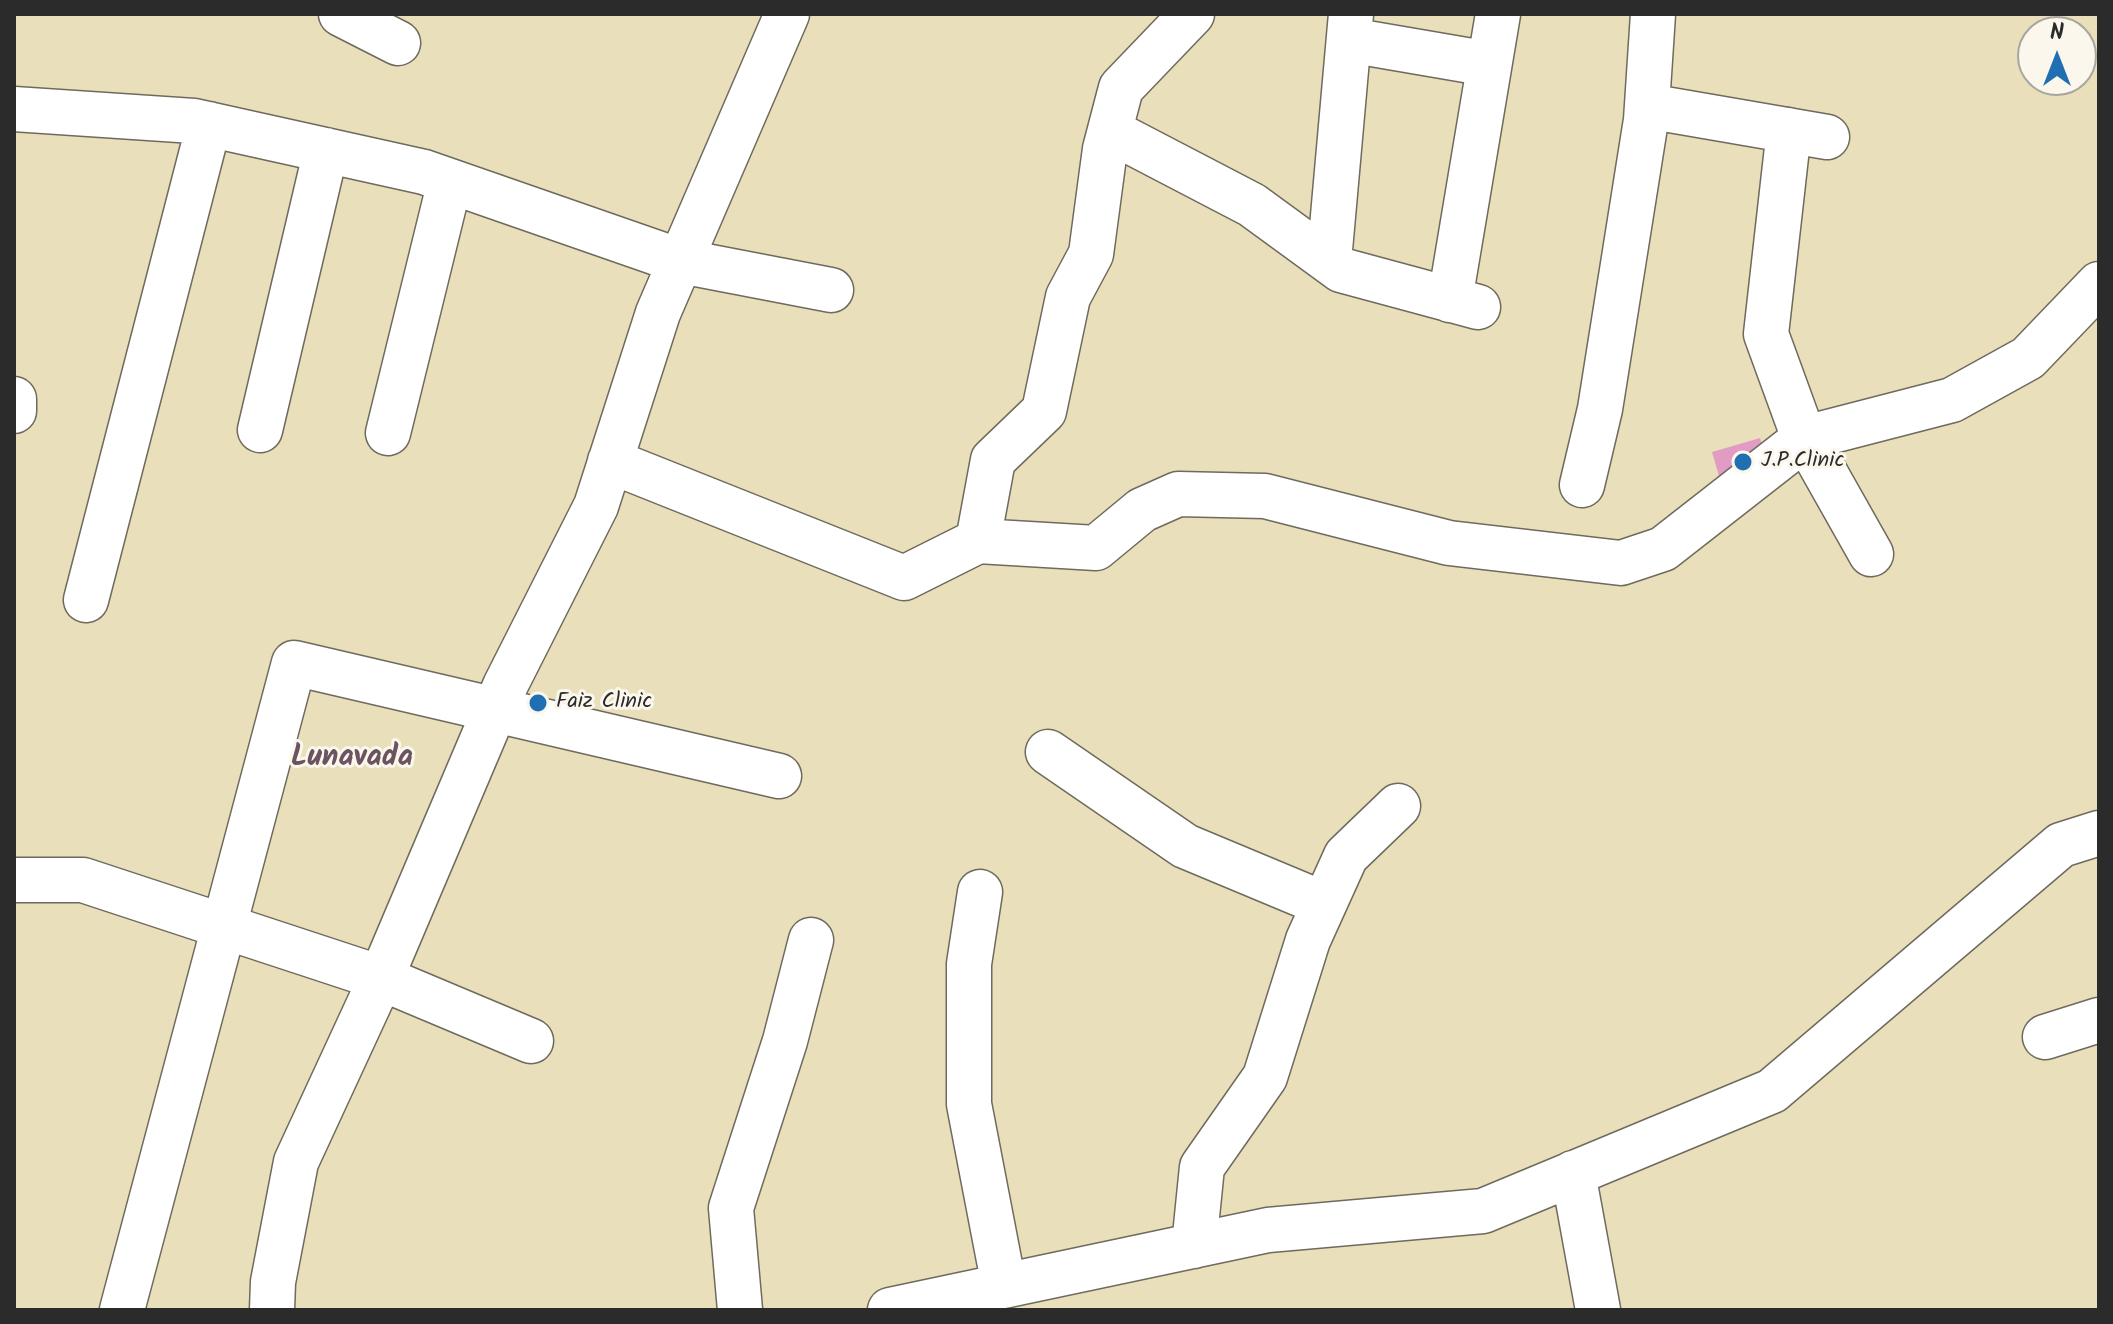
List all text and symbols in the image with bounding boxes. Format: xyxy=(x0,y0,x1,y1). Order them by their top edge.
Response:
north arrow xyxy=(2017,16,2097,96)
text: N xyxy=(2050,16,2064,51)
place label: J.P.Clinic xyxy=(1761,449,1844,475)
marker: J.P.Clinic xyxy=(1732,451,1754,473)
place label: Faiz Clinic xyxy=(556,690,652,716)
marker: Faiz Clinic xyxy=(527,692,549,714)
district label: Lunavada xyxy=(291,742,413,778)

